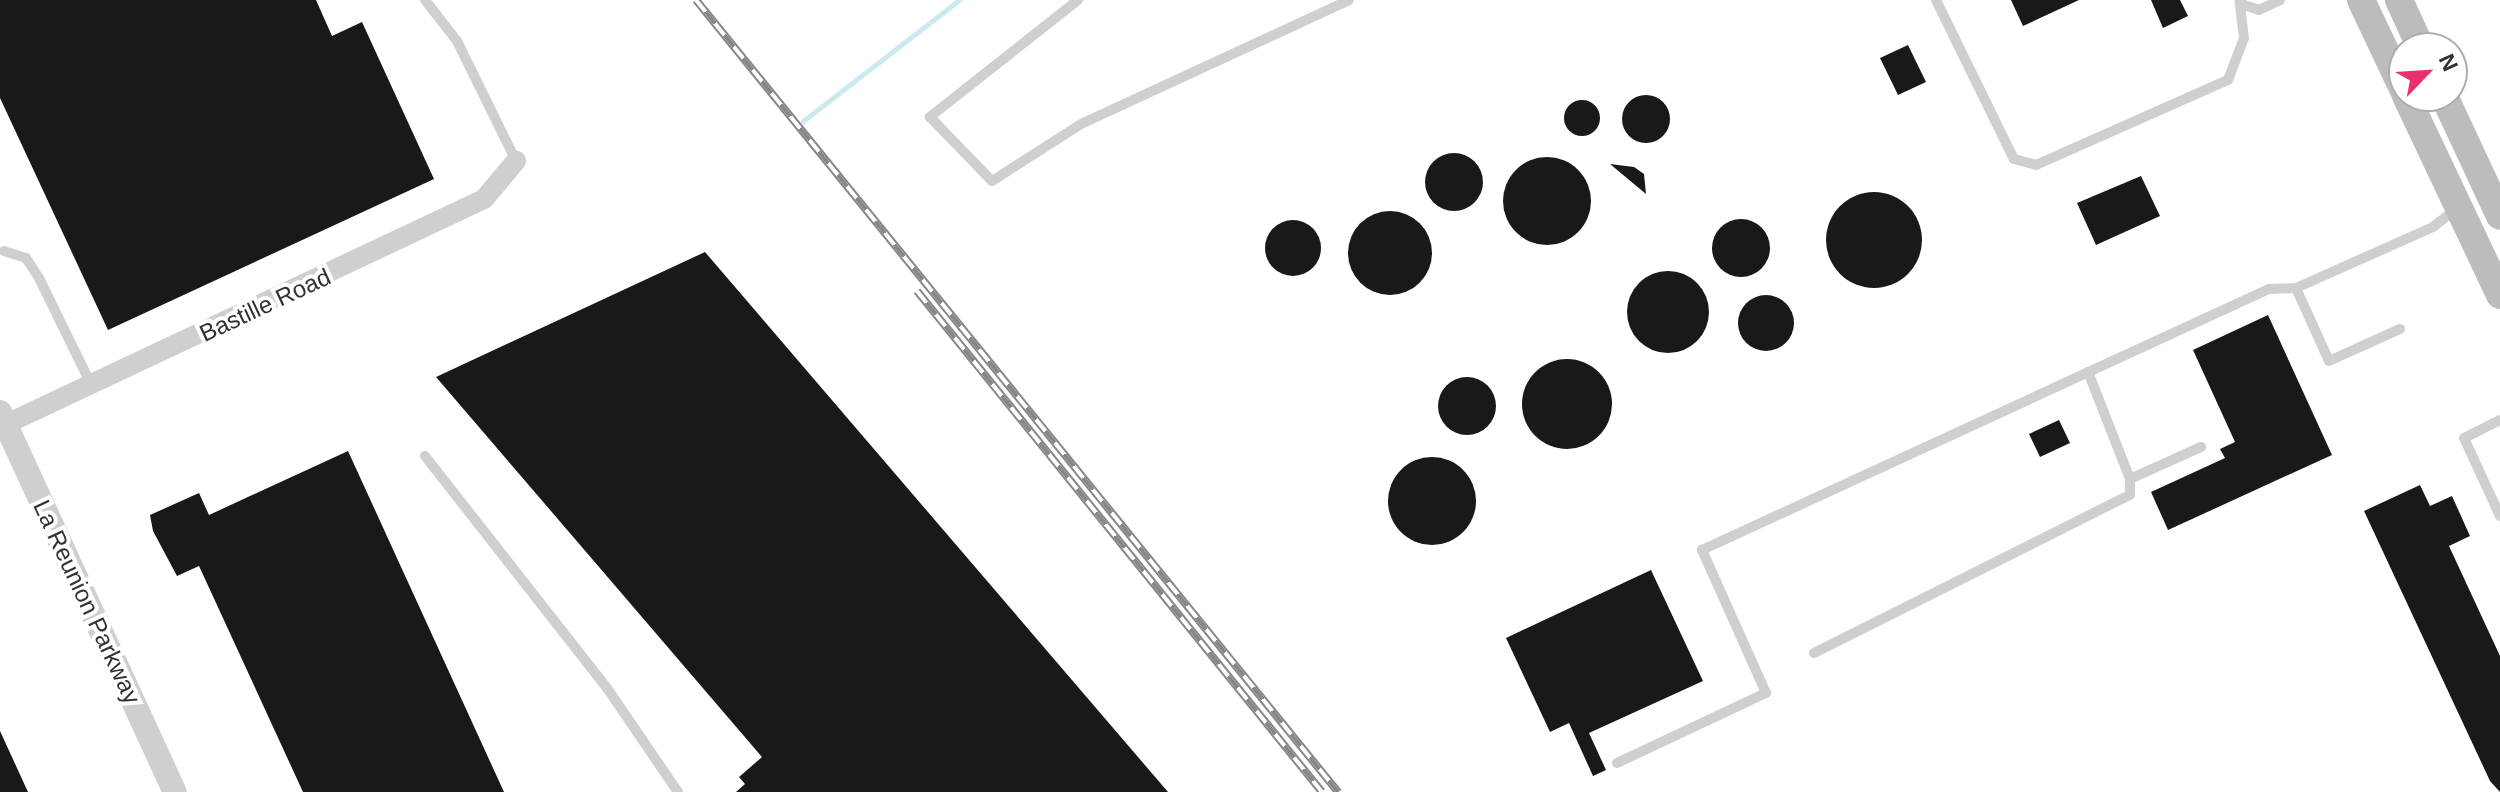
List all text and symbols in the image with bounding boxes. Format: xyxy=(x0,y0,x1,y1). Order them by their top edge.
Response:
north arrow xyxy=(2388,32,2468,112)
text: N xyxy=(2434,50,2463,75)
street label: Bastille Road xyxy=(195,262,335,348)
street label: La Reunion Parkway xyxy=(27,496,147,708)

